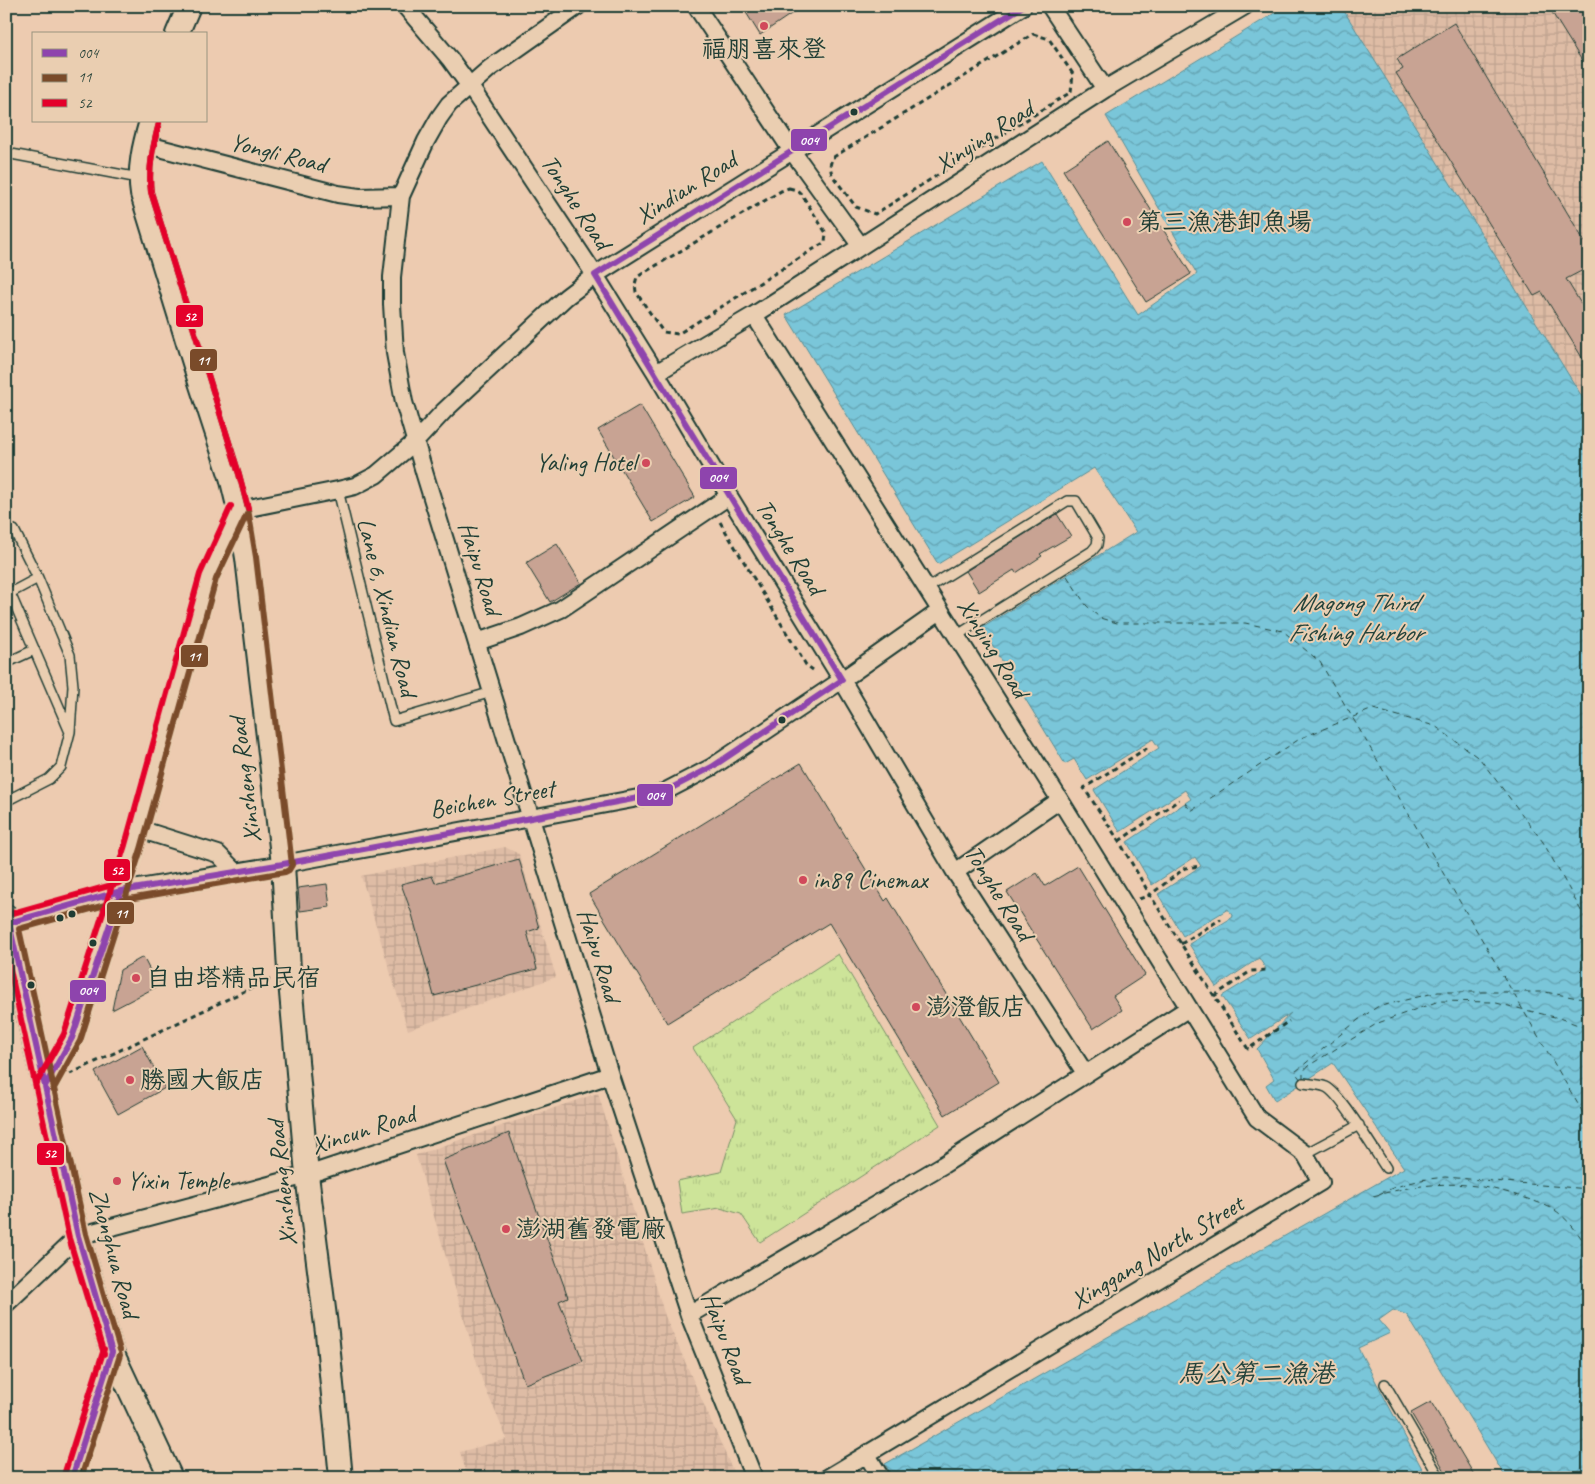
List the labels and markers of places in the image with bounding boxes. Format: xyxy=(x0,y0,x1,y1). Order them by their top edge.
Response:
marker: 福朋喜來登 xyxy=(758,20,770,32)
place label: 福朋喜來登 xyxy=(701,33,827,65)
unlabelled marker xyxy=(849,107,859,117)
place label: 第三漁港卸魚場 xyxy=(1137,206,1312,238)
marker: 第三漁港卸魚場 xyxy=(1121,216,1133,228)
place label: Yaling Hotel xyxy=(536,447,641,479)
marker: Yaling Hotel xyxy=(640,457,652,469)
unlabelled marker xyxy=(777,715,787,725)
place label: in89 Cinemax xyxy=(813,864,930,896)
marker: in89 Cinemax xyxy=(797,874,809,886)
unlabelled marker xyxy=(67,909,77,919)
unlabelled marker xyxy=(55,913,65,923)
unlabelled marker xyxy=(88,938,98,948)
place label: 自由塔精品民宿 xyxy=(146,962,321,994)
marker: 自由塔精品民宿 xyxy=(130,972,142,984)
unlabelled marker xyxy=(26,980,36,990)
place label: 澎澄飯店 xyxy=(926,991,1026,1023)
marker: 澎澄飯店 xyxy=(910,1001,922,1013)
place label: 勝國大飯店 xyxy=(140,1064,265,1096)
marker: 勝國大飯店 xyxy=(124,1074,136,1086)
place label: Yixin Temple xyxy=(127,1165,231,1197)
marker: Yixin Temple xyxy=(111,1175,123,1187)
place label: 澎湖舊發電廠 xyxy=(516,1213,666,1245)
marker: 澎湖舊發電廠 xyxy=(500,1223,512,1235)

